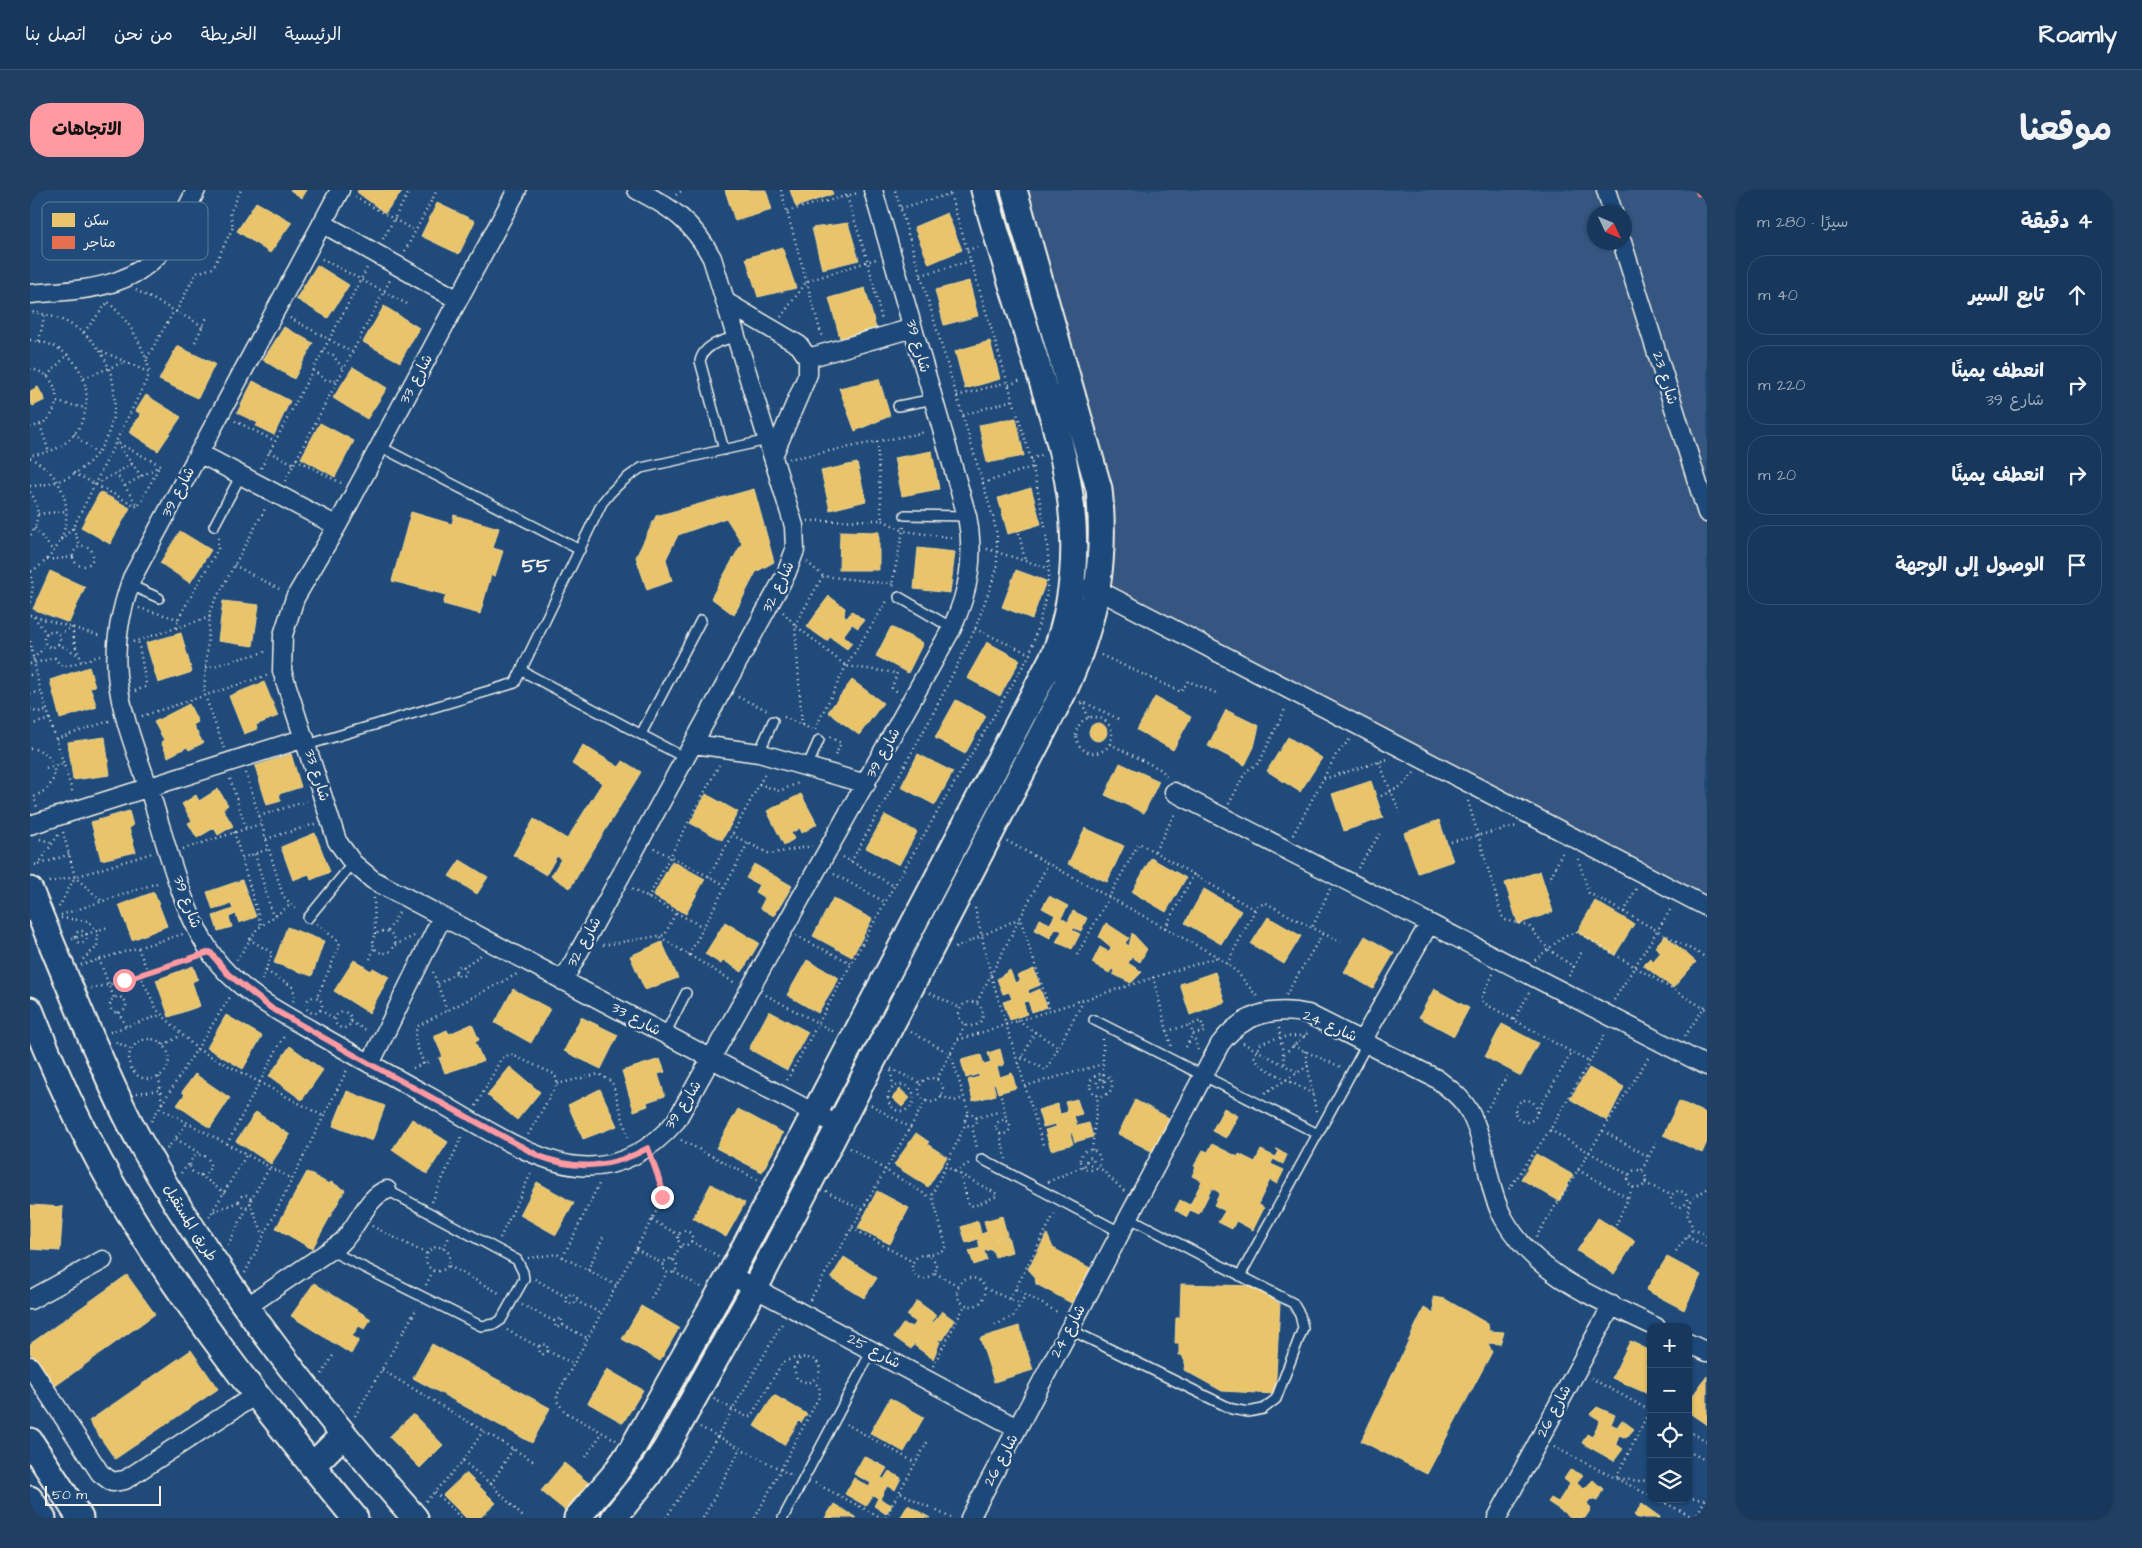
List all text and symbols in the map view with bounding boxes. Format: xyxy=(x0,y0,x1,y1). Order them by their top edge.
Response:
text: Roamly xyxy=(2039,18,2117,52)
text: اتصل بنا xyxy=(25,22,86,47)
text: من نحن xyxy=(114,22,173,47)
text: الخريطة xyxy=(201,22,257,47)
text: الرئيسية xyxy=(285,22,341,47)
button: الاتجاهات xyxy=(30,103,144,157)
text: موقعنا xyxy=(2019,105,2112,154)
legend xyxy=(42,202,208,260)
north arrow xyxy=(1587,205,1632,250)
text: 4 دقيقة xyxy=(2021,207,2092,236)
text: سكن xyxy=(84,211,109,231)
text: سيرًا · 280 m xyxy=(1757,211,1848,233)
text: متاجر xyxy=(83,233,116,253)
icon: ahead xyxy=(2063,281,2091,309)
text: تابع السير xyxy=(1969,282,2044,309)
text: 40 m xyxy=(1758,284,1798,306)
street label: شارع 39 xyxy=(900,317,936,375)
street label: شارع 23 xyxy=(1647,349,1683,407)
street label: شارع 33 xyxy=(394,350,438,408)
text: انعطف يمينًا xyxy=(1952,358,2044,385)
icon: right xyxy=(2063,371,2091,399)
text: 220 m xyxy=(1758,374,1805,396)
text: شارع 39 xyxy=(1986,389,2044,411)
icon: right xyxy=(2063,461,2091,489)
text: انعطف يمينًا xyxy=(1952,462,2044,489)
street label: شارع 39 xyxy=(156,463,200,521)
text: 20 m xyxy=(1758,464,1796,486)
icon: arrive xyxy=(2063,551,2091,579)
district label: 55 xyxy=(522,552,551,580)
text: الوصول إلى الوجهة xyxy=(1895,552,2044,579)
street label: شارع 32 xyxy=(757,558,799,616)
street label: شارع 39 xyxy=(861,724,905,782)
street label: شارع 33 xyxy=(299,746,335,804)
street label: شارع 39 xyxy=(168,873,206,931)
street label: شارع 32 xyxy=(562,913,606,971)
route start xyxy=(113,969,136,992)
street label: شارع 33 xyxy=(607,997,665,1041)
street label: شارع 24 xyxy=(1300,1005,1360,1047)
street label: شارع 39 xyxy=(659,1076,707,1134)
street label: طريق المستقبل xyxy=(158,1180,222,1266)
route end xyxy=(651,1186,674,1209)
street label: شارع 24 xyxy=(1045,1301,1091,1361)
map controls xyxy=(1647,1323,1692,1503)
button: + xyxy=(1647,1323,1692,1368)
street label: شارع 25 xyxy=(844,1328,904,1374)
button: − xyxy=(1647,1368,1692,1413)
street label: شارع 26 xyxy=(1531,1381,1577,1441)
button: locate xyxy=(1647,1413,1692,1458)
street label: شارع 26 xyxy=(978,1430,1024,1490)
button: layers xyxy=(1647,1458,1692,1503)
scale bar xyxy=(45,1483,161,1506)
text: 50 m xyxy=(52,1485,87,1505)

